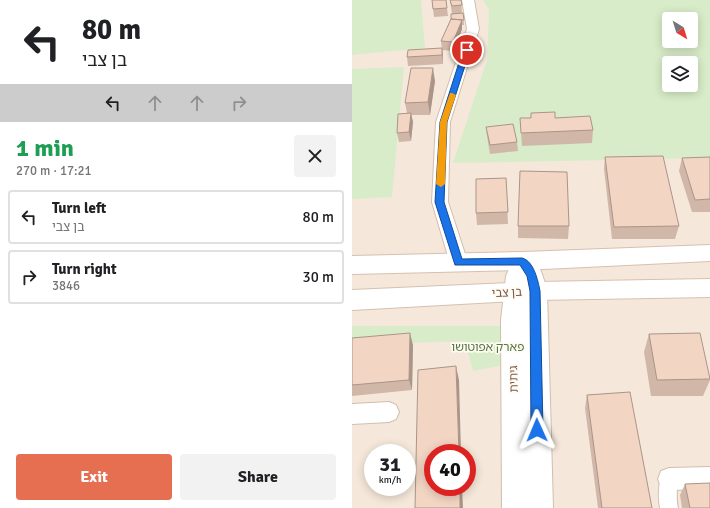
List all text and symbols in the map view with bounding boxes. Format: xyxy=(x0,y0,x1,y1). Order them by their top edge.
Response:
north arrow xyxy=(662,12,698,48)
map controls xyxy=(662,12,698,92)
text: 80 m xyxy=(82,13,141,47)
icon: left xyxy=(16,16,68,68)
pin xyxy=(450,33,484,67)
icon: arrive xyxy=(456,39,478,61)
text: בן צבי xyxy=(82,49,127,71)
button: layers xyxy=(662,56,698,92)
icon: left xyxy=(102,92,124,114)
icon: ahead xyxy=(144,92,166,114)
icon: ahead xyxy=(186,92,208,114)
icon: right xyxy=(228,92,250,114)
text: 1 min xyxy=(16,133,74,163)
button: close xyxy=(294,135,336,177)
text: 270 m · 17:21 xyxy=(16,163,92,179)
text: Turn left xyxy=(52,199,106,217)
icon: left xyxy=(18,206,40,228)
text: 80 m xyxy=(303,208,334,226)
text: בן צבי xyxy=(52,219,85,235)
text: Turn right xyxy=(52,260,117,278)
icon: right xyxy=(18,266,40,288)
text: 30 m xyxy=(303,268,334,286)
text: 3846 xyxy=(52,278,80,294)
street label: בן צבי xyxy=(492,285,523,301)
park label: פארק אפוטושו xyxy=(452,340,524,355)
street label: גיתית xyxy=(506,365,522,393)
position arrow xyxy=(516,409,558,451)
speed limit sign: 40 xyxy=(424,444,476,496)
text: 31 xyxy=(379,452,401,477)
button: Exit xyxy=(16,454,172,500)
button: Share xyxy=(180,454,336,500)
text: km/h xyxy=(379,474,401,486)

